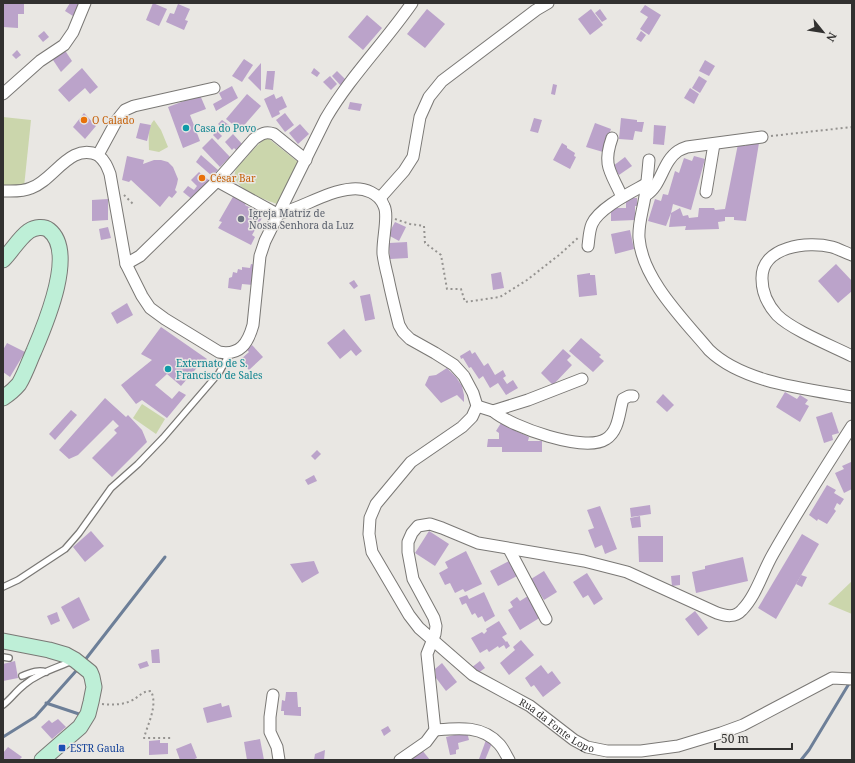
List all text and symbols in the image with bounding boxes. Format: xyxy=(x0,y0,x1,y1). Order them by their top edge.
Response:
north arrow xyxy=(803,12,843,52)
text: N xyxy=(823,30,841,45)
place label: O Calado xyxy=(92,113,135,127)
marker: O Calado xyxy=(79,115,89,125)
place label: Casa do Povo xyxy=(194,121,257,135)
marker: Casa do Povo xyxy=(181,123,191,133)
place label: César Bar xyxy=(210,171,256,185)
marker: César Bar xyxy=(197,173,207,183)
place label: Igreja Matriz de Nossa Senhora da Luz xyxy=(249,206,354,232)
marker: Igreja Matriz de Nossa Senhora da Luz xyxy=(236,214,246,224)
place label: Externato de S. Francisco de Sales xyxy=(176,356,263,382)
marker: Externato de S. Francisco de Sales xyxy=(163,364,173,374)
street label: Rua da Fonte Lopo xyxy=(517,695,596,755)
scale bar xyxy=(715,725,792,751)
text: 50 m xyxy=(721,730,749,747)
place label: ESTR Gaula xyxy=(70,741,125,755)
marker: ESTR Gaula xyxy=(57,743,67,753)

